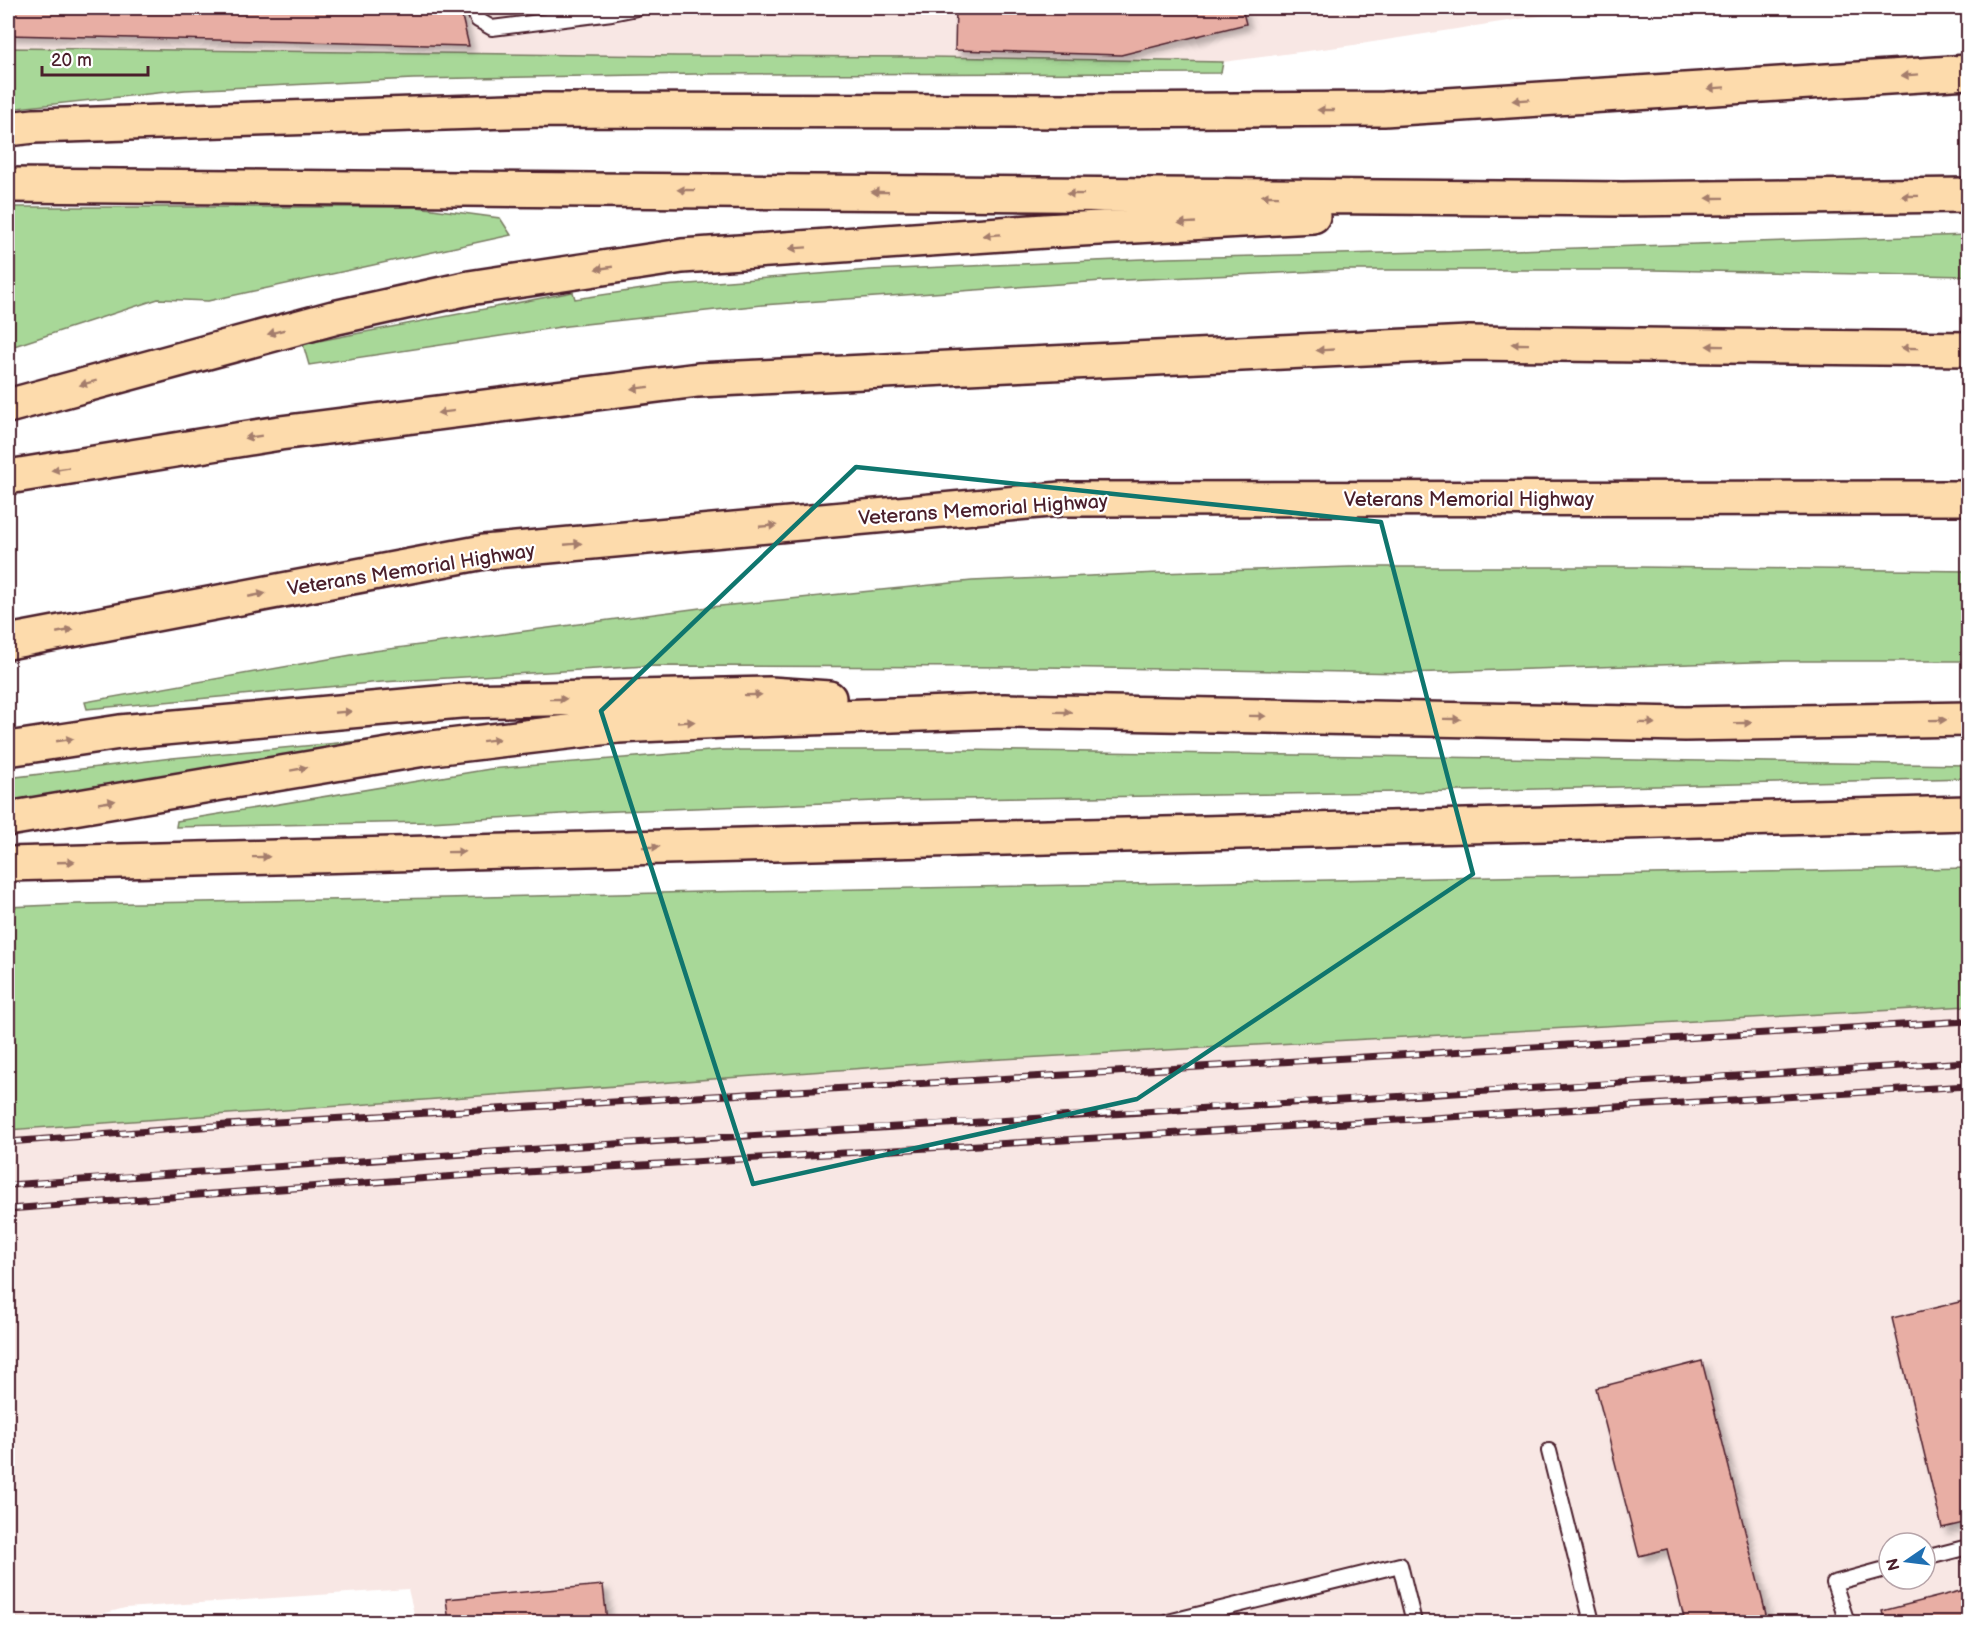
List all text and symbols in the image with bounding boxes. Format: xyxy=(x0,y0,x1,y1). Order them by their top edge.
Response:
scale bar xyxy=(42,39,148,77)
text: 20 m xyxy=(51,50,92,71)
one-way arrow xyxy=(1901,71,1920,80)
one-way arrow xyxy=(1706,83,1725,93)
one-way arrow xyxy=(1511,96,1530,105)
one-way arrow xyxy=(1317,105,1336,115)
one-way arrow xyxy=(676,185,695,195)
one-way arrow xyxy=(871,187,890,197)
one-way arrow xyxy=(1066,189,1085,199)
one-way arrow xyxy=(1261,191,1280,201)
one-way arrow xyxy=(1901,191,1920,200)
one-way arrow xyxy=(1706,193,1725,203)
one-way arrow xyxy=(1178,219,1197,228)
one-way arrow xyxy=(983,230,1002,239)
one-way arrow xyxy=(788,243,807,253)
one-way arrow xyxy=(594,263,613,272)
one-way arrow xyxy=(267,327,285,337)
one-way arrow xyxy=(1511,339,1530,348)
one-way arrow xyxy=(1706,341,1725,351)
one-way arrow xyxy=(1901,343,1920,353)
one-way arrow xyxy=(1316,345,1335,354)
one-way arrow xyxy=(79,379,97,389)
one-way arrow xyxy=(630,383,649,392)
one-way arrow xyxy=(437,407,456,417)
one-way arrow xyxy=(243,433,262,442)
one-way arrow xyxy=(51,464,70,473)
street label: Veterans Memorial Highway xyxy=(1344,488,1594,512)
street label: Veterans Memorial Highway xyxy=(857,489,1109,531)
one-way arrow xyxy=(758,521,777,531)
street label: Veterans Memorial Highway xyxy=(286,539,537,601)
one-way arrow xyxy=(564,539,583,549)
one-way arrow xyxy=(247,590,266,599)
one-way arrow xyxy=(56,626,75,635)
one-way arrow xyxy=(744,690,763,699)
one-way arrow xyxy=(549,694,568,704)
one-way arrow xyxy=(333,707,352,717)
one-way arrow xyxy=(1053,708,1072,717)
one-way arrow xyxy=(1248,711,1267,721)
one-way arrow xyxy=(1443,715,1462,724)
one-way arrow xyxy=(1928,715,1947,725)
one-way arrow xyxy=(676,718,695,727)
one-way arrow xyxy=(1638,718,1657,728)
one-way arrow xyxy=(1734,718,1753,728)
one-way arrow xyxy=(482,735,501,744)
one-way arrow xyxy=(56,736,75,745)
one-way arrow xyxy=(289,764,308,773)
one-way arrow xyxy=(97,798,116,807)
one-way arrow xyxy=(641,842,660,851)
one-way arrow xyxy=(446,847,465,856)
one-way arrow xyxy=(251,852,270,861)
one-way arrow xyxy=(56,857,75,867)
north arrow xyxy=(1877,1531,1937,1591)
text: N xyxy=(1883,1556,1905,1572)

